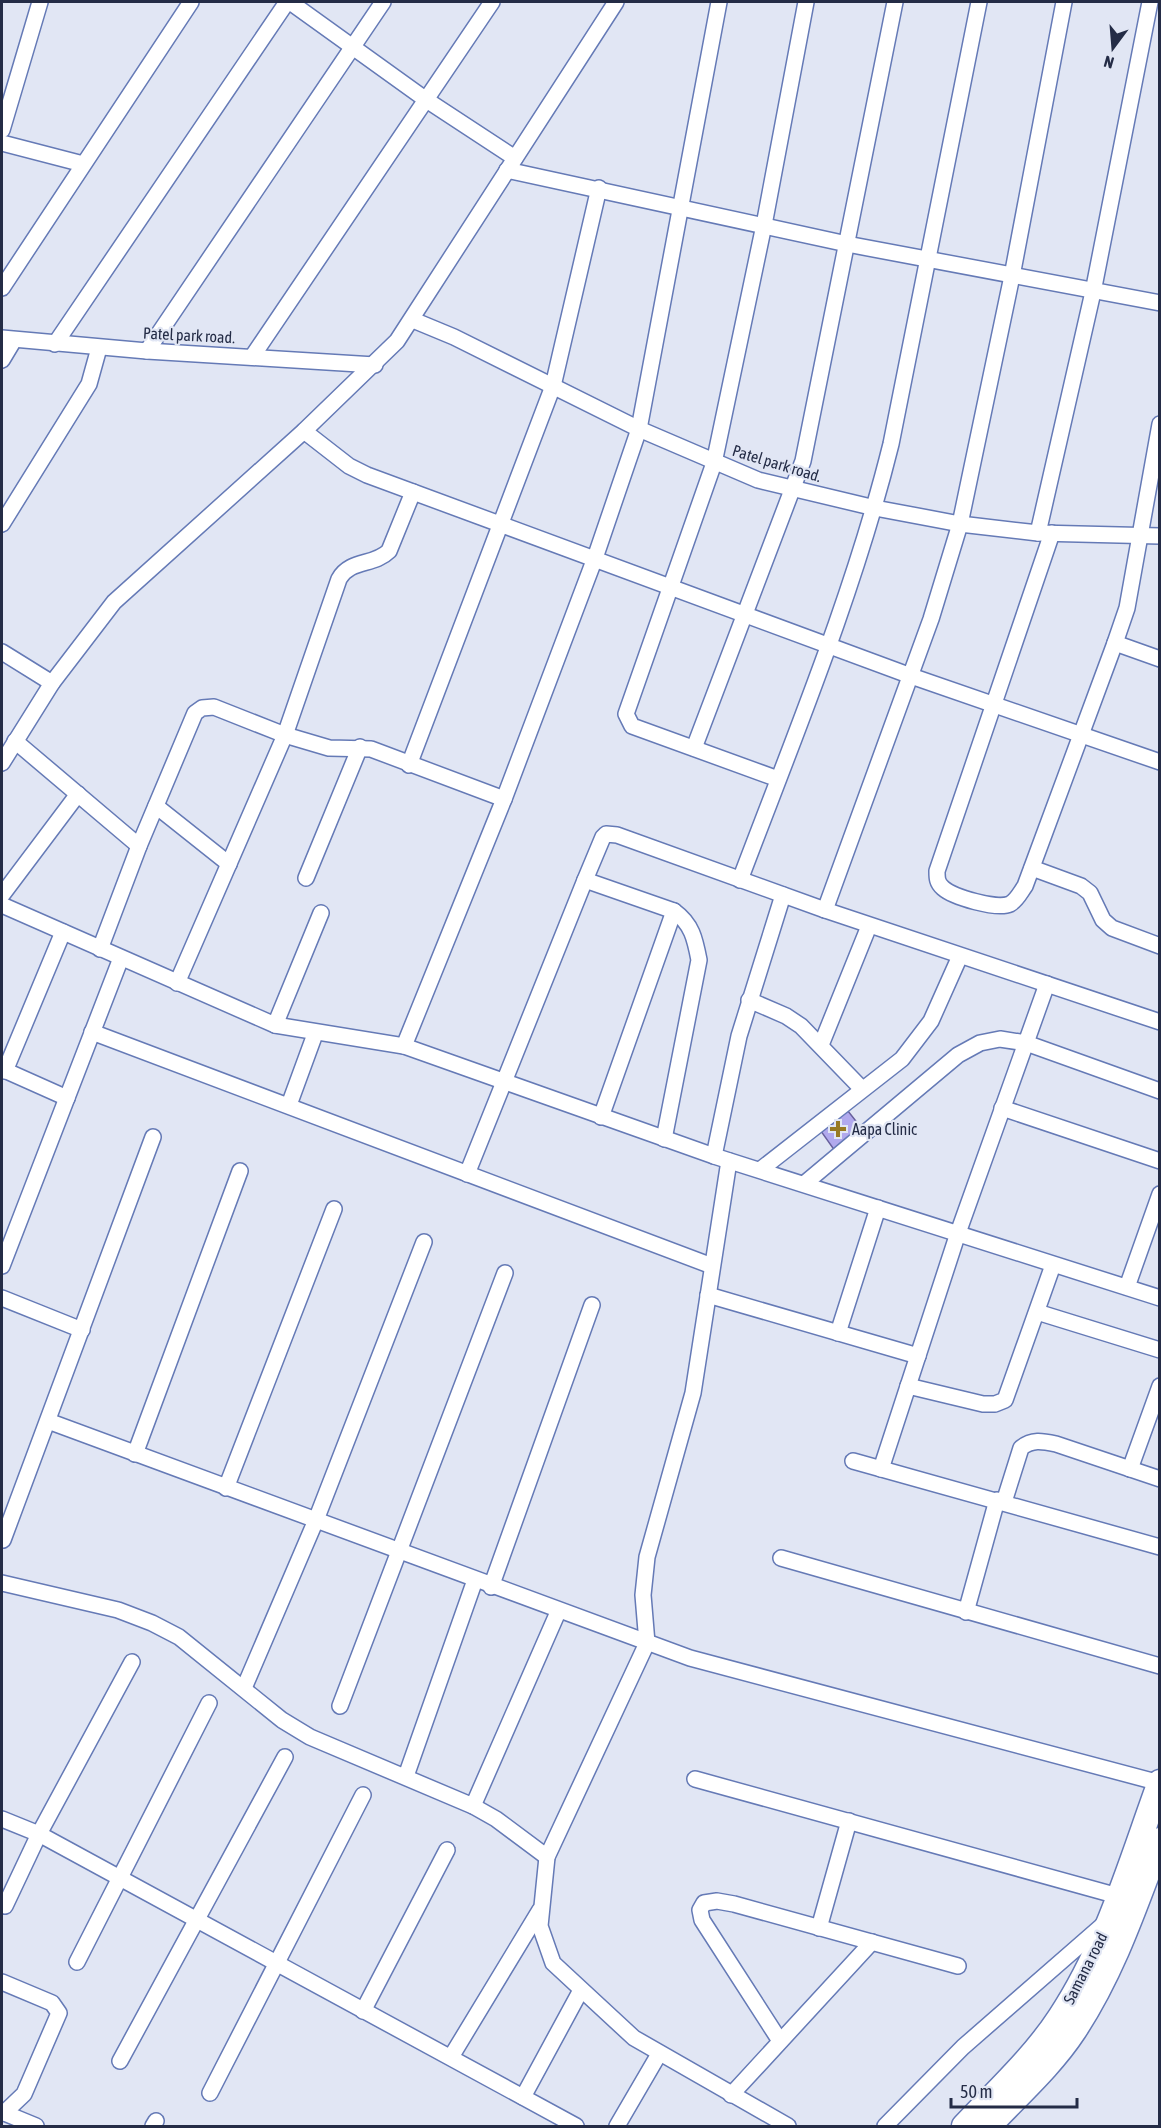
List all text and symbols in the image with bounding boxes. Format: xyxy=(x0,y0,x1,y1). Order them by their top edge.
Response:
north arrow xyxy=(1083,18,1143,78)
text: N xyxy=(1102,52,1116,72)
street label: Patel park road. xyxy=(142,324,236,347)
street label: Patel park road. xyxy=(730,441,824,486)
marker: Aapa Clinic xyxy=(829,1120,847,1138)
place label: Aapa Clinic xyxy=(852,1120,917,1139)
street label: Samana road xyxy=(1059,1929,1111,2007)
scale bar xyxy=(951,2071,1077,2109)
text: 50 m xyxy=(960,2081,992,2102)

